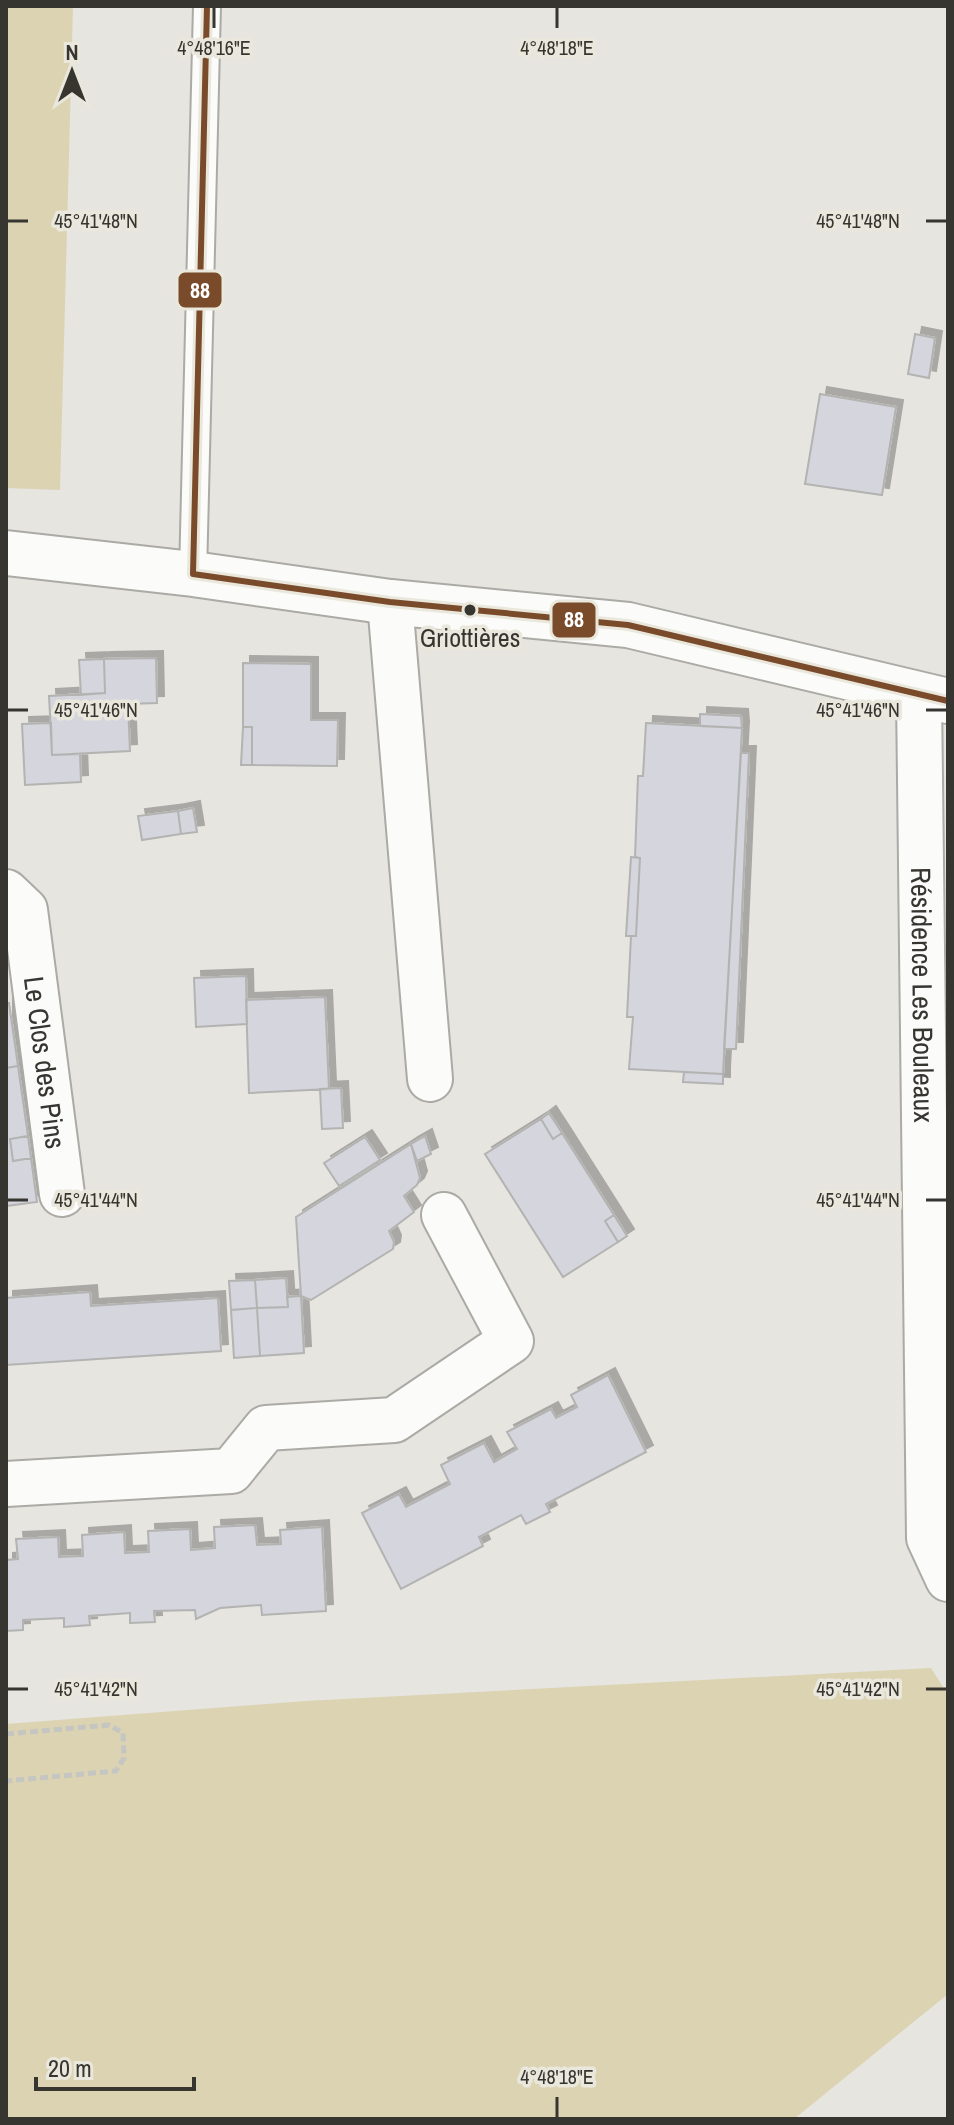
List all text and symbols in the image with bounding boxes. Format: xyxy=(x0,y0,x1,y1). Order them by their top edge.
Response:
north arrow xyxy=(32,32,112,112)
text: 4°48'16"E xyxy=(177,34,251,61)
text: 4°48'18"E xyxy=(520,34,594,61)
text: N xyxy=(65,37,79,67)
text: 45°41'48"N xyxy=(54,207,138,234)
text: 45°41'48"N xyxy=(816,207,900,234)
line badge: 88 xyxy=(177,271,223,309)
text: 88 xyxy=(190,275,210,305)
line badge: 88 xyxy=(551,601,597,639)
marker: Griottières xyxy=(462,602,478,618)
text: 88 xyxy=(564,604,584,634)
place label: Griottières xyxy=(420,620,520,655)
text: 45°41'46"N xyxy=(54,696,138,723)
text: 45°41'46"N xyxy=(816,696,900,723)
street label: Résidence Les Bouleaux xyxy=(902,867,943,1123)
street label: Le Clos des Pins xyxy=(15,974,75,1151)
text: 45°41'44"N xyxy=(54,1186,138,1213)
text: 45°41'44"N xyxy=(816,1186,900,1213)
text: 45°41'42"N xyxy=(54,1675,138,1702)
text: 45°41'42"N xyxy=(816,1675,900,1702)
scale bar xyxy=(36,2041,194,2091)
text: 20 m xyxy=(48,2052,92,2084)
text: 4°48'18"E xyxy=(520,2063,594,2090)

